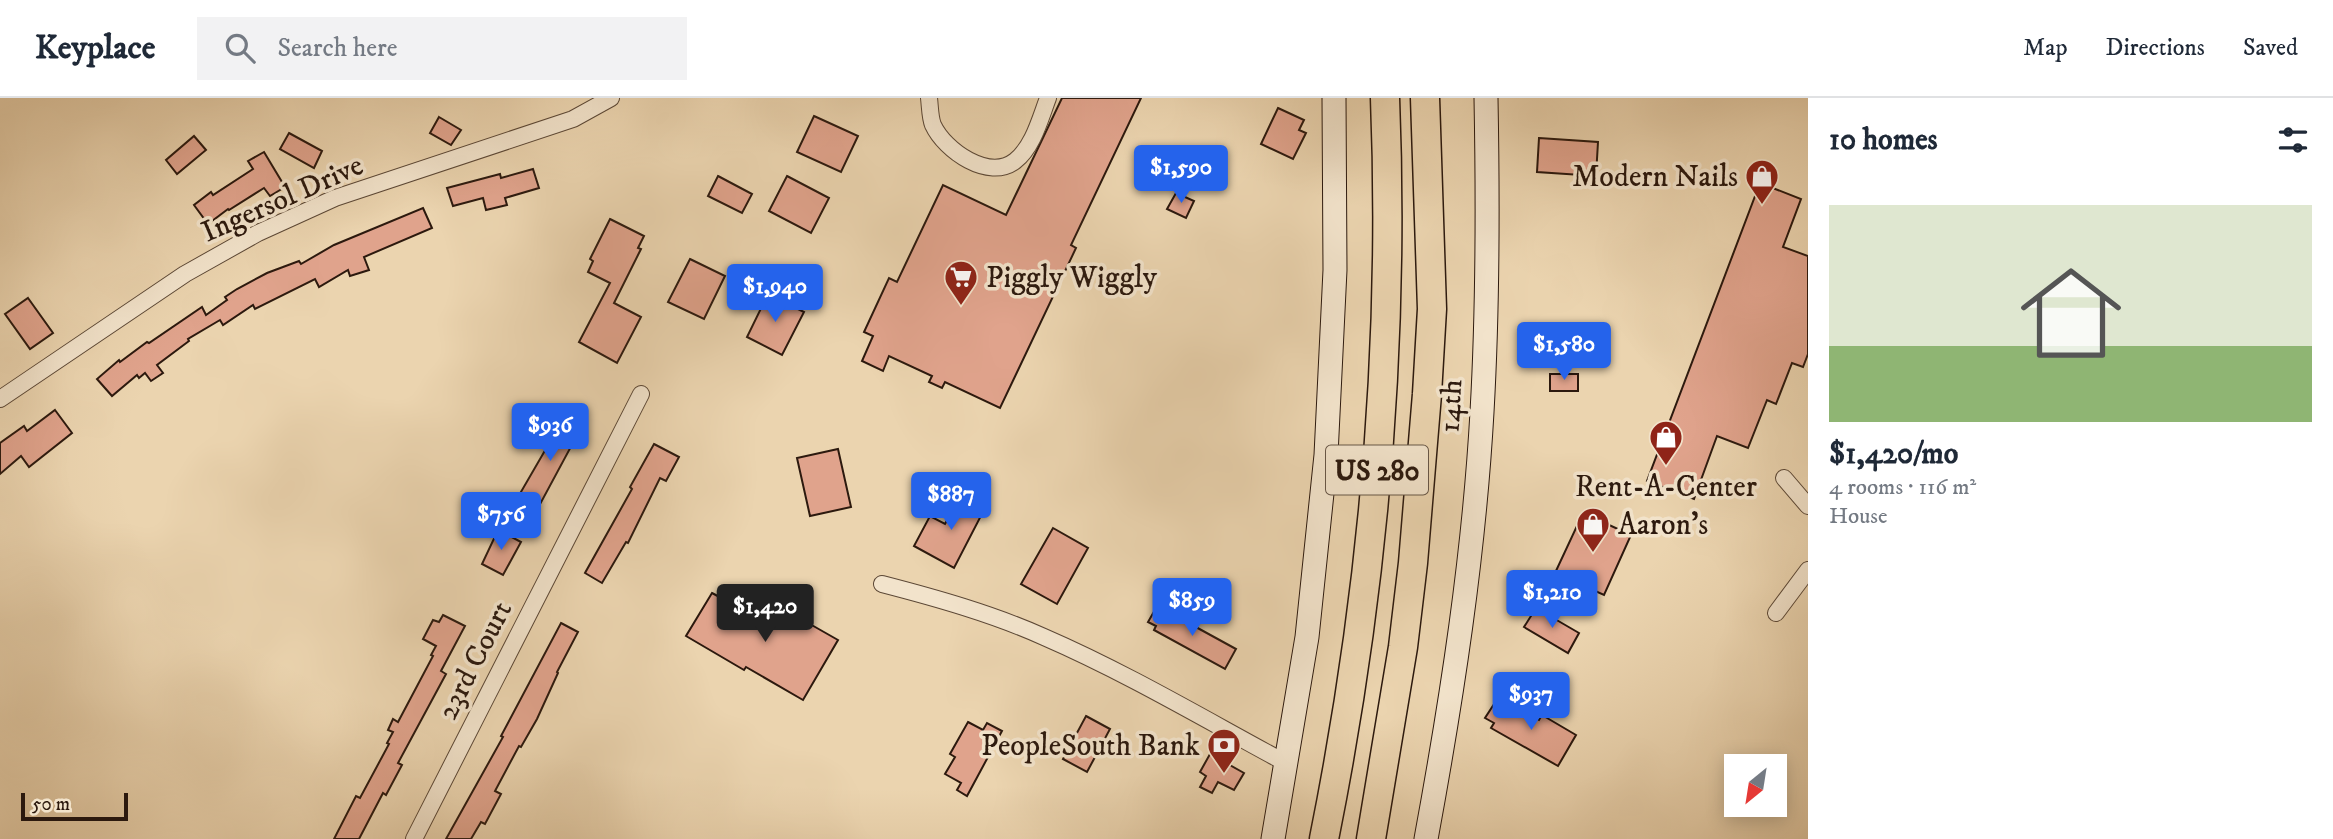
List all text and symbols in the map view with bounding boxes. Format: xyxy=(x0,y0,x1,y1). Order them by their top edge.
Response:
search box xyxy=(197,17,687,80)
text: Keyplace xyxy=(35,28,155,69)
icon: search xyxy=(221,29,259,67)
text: Search here xyxy=(277,32,398,65)
text: Map xyxy=(2023,33,2068,63)
text: Directions xyxy=(2106,33,2205,63)
text: Saved xyxy=(2243,33,2298,63)
icon: filters xyxy=(2274,121,2312,159)
text: 10 homes xyxy=(1829,122,1938,159)
pin: $1,590 xyxy=(1124,146,1238,205)
street label: Ingersol Drive xyxy=(196,147,369,251)
text: $1,590 xyxy=(1150,153,1212,182)
shop icon: Modern Nails xyxy=(1743,157,1781,206)
place label: Modern Nails xyxy=(1572,159,1738,196)
icon: home xyxy=(2008,250,2134,376)
supermarket icon: Piggly Wiggly xyxy=(942,258,980,307)
place label: Piggly Wiggly xyxy=(986,260,1158,297)
pin: $1,940 xyxy=(718,264,832,324)
text: $1,940 xyxy=(743,272,807,301)
pin: $1,580 xyxy=(1507,322,1621,382)
text: $1,580 xyxy=(1533,330,1595,359)
street label: 14th xyxy=(1432,378,1471,434)
pin: $936 xyxy=(509,404,591,463)
text: $936 xyxy=(528,411,572,440)
shop icon: Rent-A-Center xyxy=(1647,418,1685,467)
text: $1,420/mo xyxy=(1829,436,1958,473)
road number: US 280 xyxy=(1326,446,1428,494)
place label: Rent-A-Center xyxy=(1575,469,1757,506)
pin: $887 xyxy=(910,472,992,532)
text: 4 rooms · 116 m² xyxy=(1829,473,1976,502)
text: $887 xyxy=(927,480,975,509)
pin: $756 xyxy=(460,492,542,552)
text: $756 xyxy=(477,500,525,529)
text: House xyxy=(1829,502,1887,531)
shop icon: Aaron's xyxy=(1574,505,1612,554)
place label: Aaron's xyxy=(1618,507,1708,544)
pin: $1,210 xyxy=(1495,570,1609,630)
pin: $859 xyxy=(1151,578,1233,638)
text: $1,210 xyxy=(1522,578,1582,607)
pin: $1,420 xyxy=(708,584,822,644)
text: $859 xyxy=(1169,586,1215,615)
text: $1,420 xyxy=(733,592,797,621)
street label: 23rd Court xyxy=(430,595,521,726)
pin: $937 xyxy=(1490,672,1572,732)
text: $937 xyxy=(1509,680,1553,709)
bank icon: PeopleSouth Bank xyxy=(1205,726,1243,775)
place label: PeopleSouth Bank xyxy=(981,728,1200,765)
north arrow xyxy=(1724,754,1787,817)
map controls xyxy=(1724,754,1787,817)
scale bar xyxy=(21,790,128,822)
text: 50 m xyxy=(32,793,70,816)

